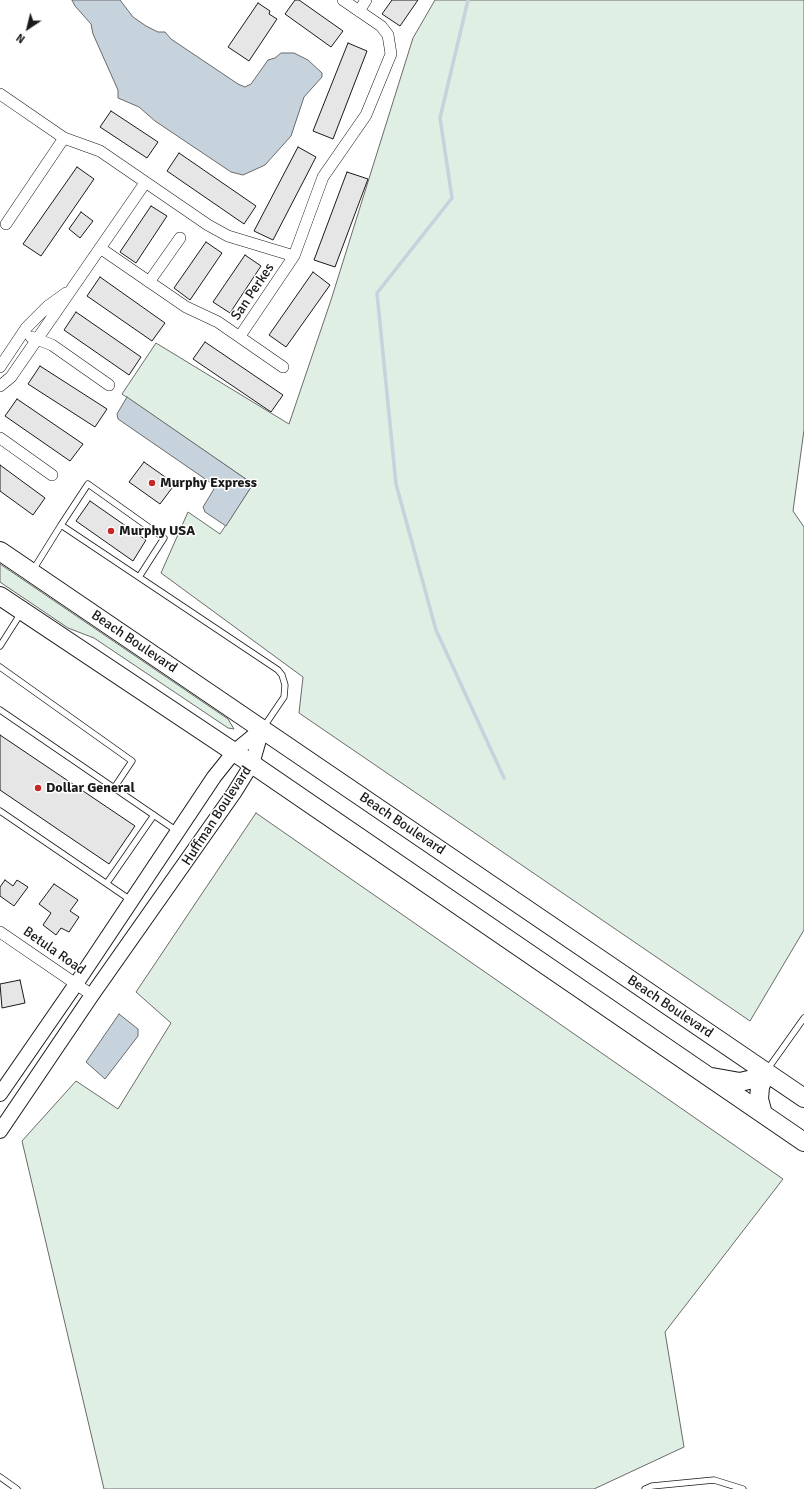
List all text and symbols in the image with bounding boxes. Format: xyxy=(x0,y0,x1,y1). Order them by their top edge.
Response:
north arrow xyxy=(8,8,48,48)
text: N xyxy=(14,31,28,46)
street label: San Perkes xyxy=(228,260,278,324)
place label: Murphy Express xyxy=(160,475,257,491)
marker: Murphy Express xyxy=(147,478,157,488)
place label: Murphy USA xyxy=(119,523,195,539)
marker: Murphy USA xyxy=(106,526,116,536)
street label: Beach Boulevard xyxy=(88,607,180,677)
street label: Huffman Boulevard xyxy=(179,763,255,869)
place label: Dollar General xyxy=(46,780,135,796)
marker: Dollar General xyxy=(33,783,43,793)
street label: Beach Boulevard xyxy=(356,789,448,859)
street label: Betula Road xyxy=(20,923,88,979)
street label: Beach Boulevard xyxy=(624,972,716,1042)

